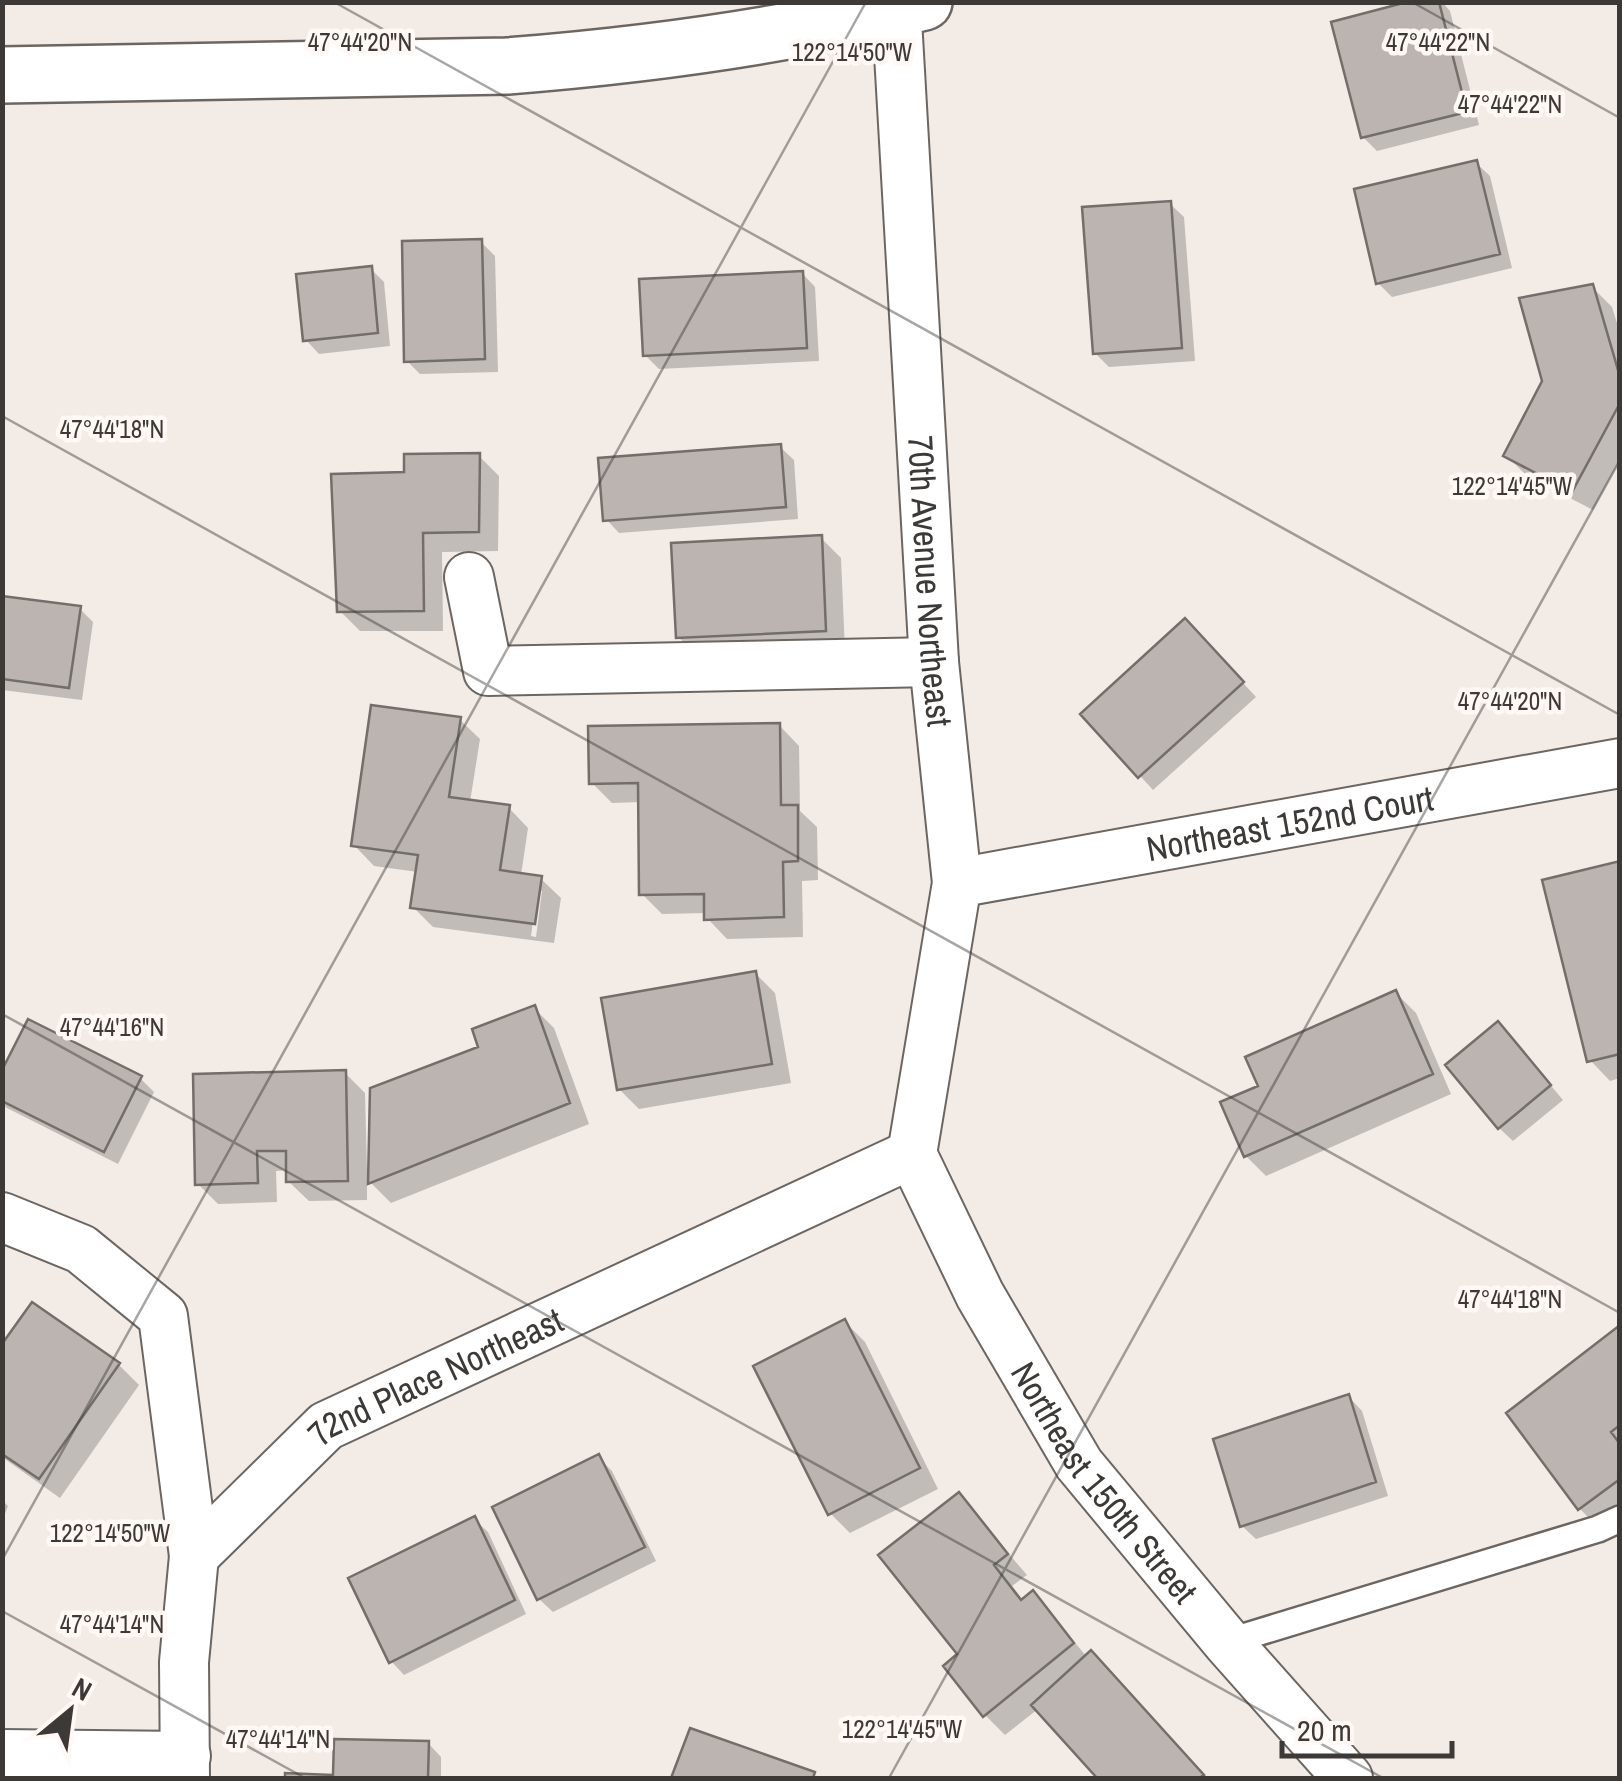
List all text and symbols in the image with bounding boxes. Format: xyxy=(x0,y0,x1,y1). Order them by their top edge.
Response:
text: 47°44'20"N xyxy=(308,25,412,59)
text: 47°44'22"N xyxy=(1386,25,1490,59)
text: 122°14'50"W xyxy=(792,35,913,69)
text: 47°44'22"N xyxy=(1458,87,1562,121)
text: 47°44'18"N xyxy=(60,412,164,446)
street label: 70th Avenue Northeast xyxy=(897,434,964,729)
text: 122°14'45"W xyxy=(1452,469,1573,503)
text: 47°44'20"N xyxy=(1458,684,1562,718)
street label: Northeast 152nd Court xyxy=(1142,774,1437,872)
text: 47°44'16"N xyxy=(60,1010,164,1044)
text: 47°44'18"N xyxy=(1458,1282,1562,1316)
street label: 72nd Place Northeast xyxy=(297,1296,570,1455)
street label: Northeast 150th Street xyxy=(1001,1353,1208,1613)
text: 122°14'50"W xyxy=(50,1516,171,1550)
text: 47°44'14"N xyxy=(60,1607,164,1641)
north arrow xyxy=(20,1661,120,1761)
text: N xyxy=(66,1668,99,1710)
scale bar xyxy=(1282,1696,1452,1758)
text: 20 m xyxy=(1297,1710,1352,1750)
text: 122°14'45"W xyxy=(842,1712,963,1746)
text: 47°44'14"N xyxy=(226,1722,330,1756)

